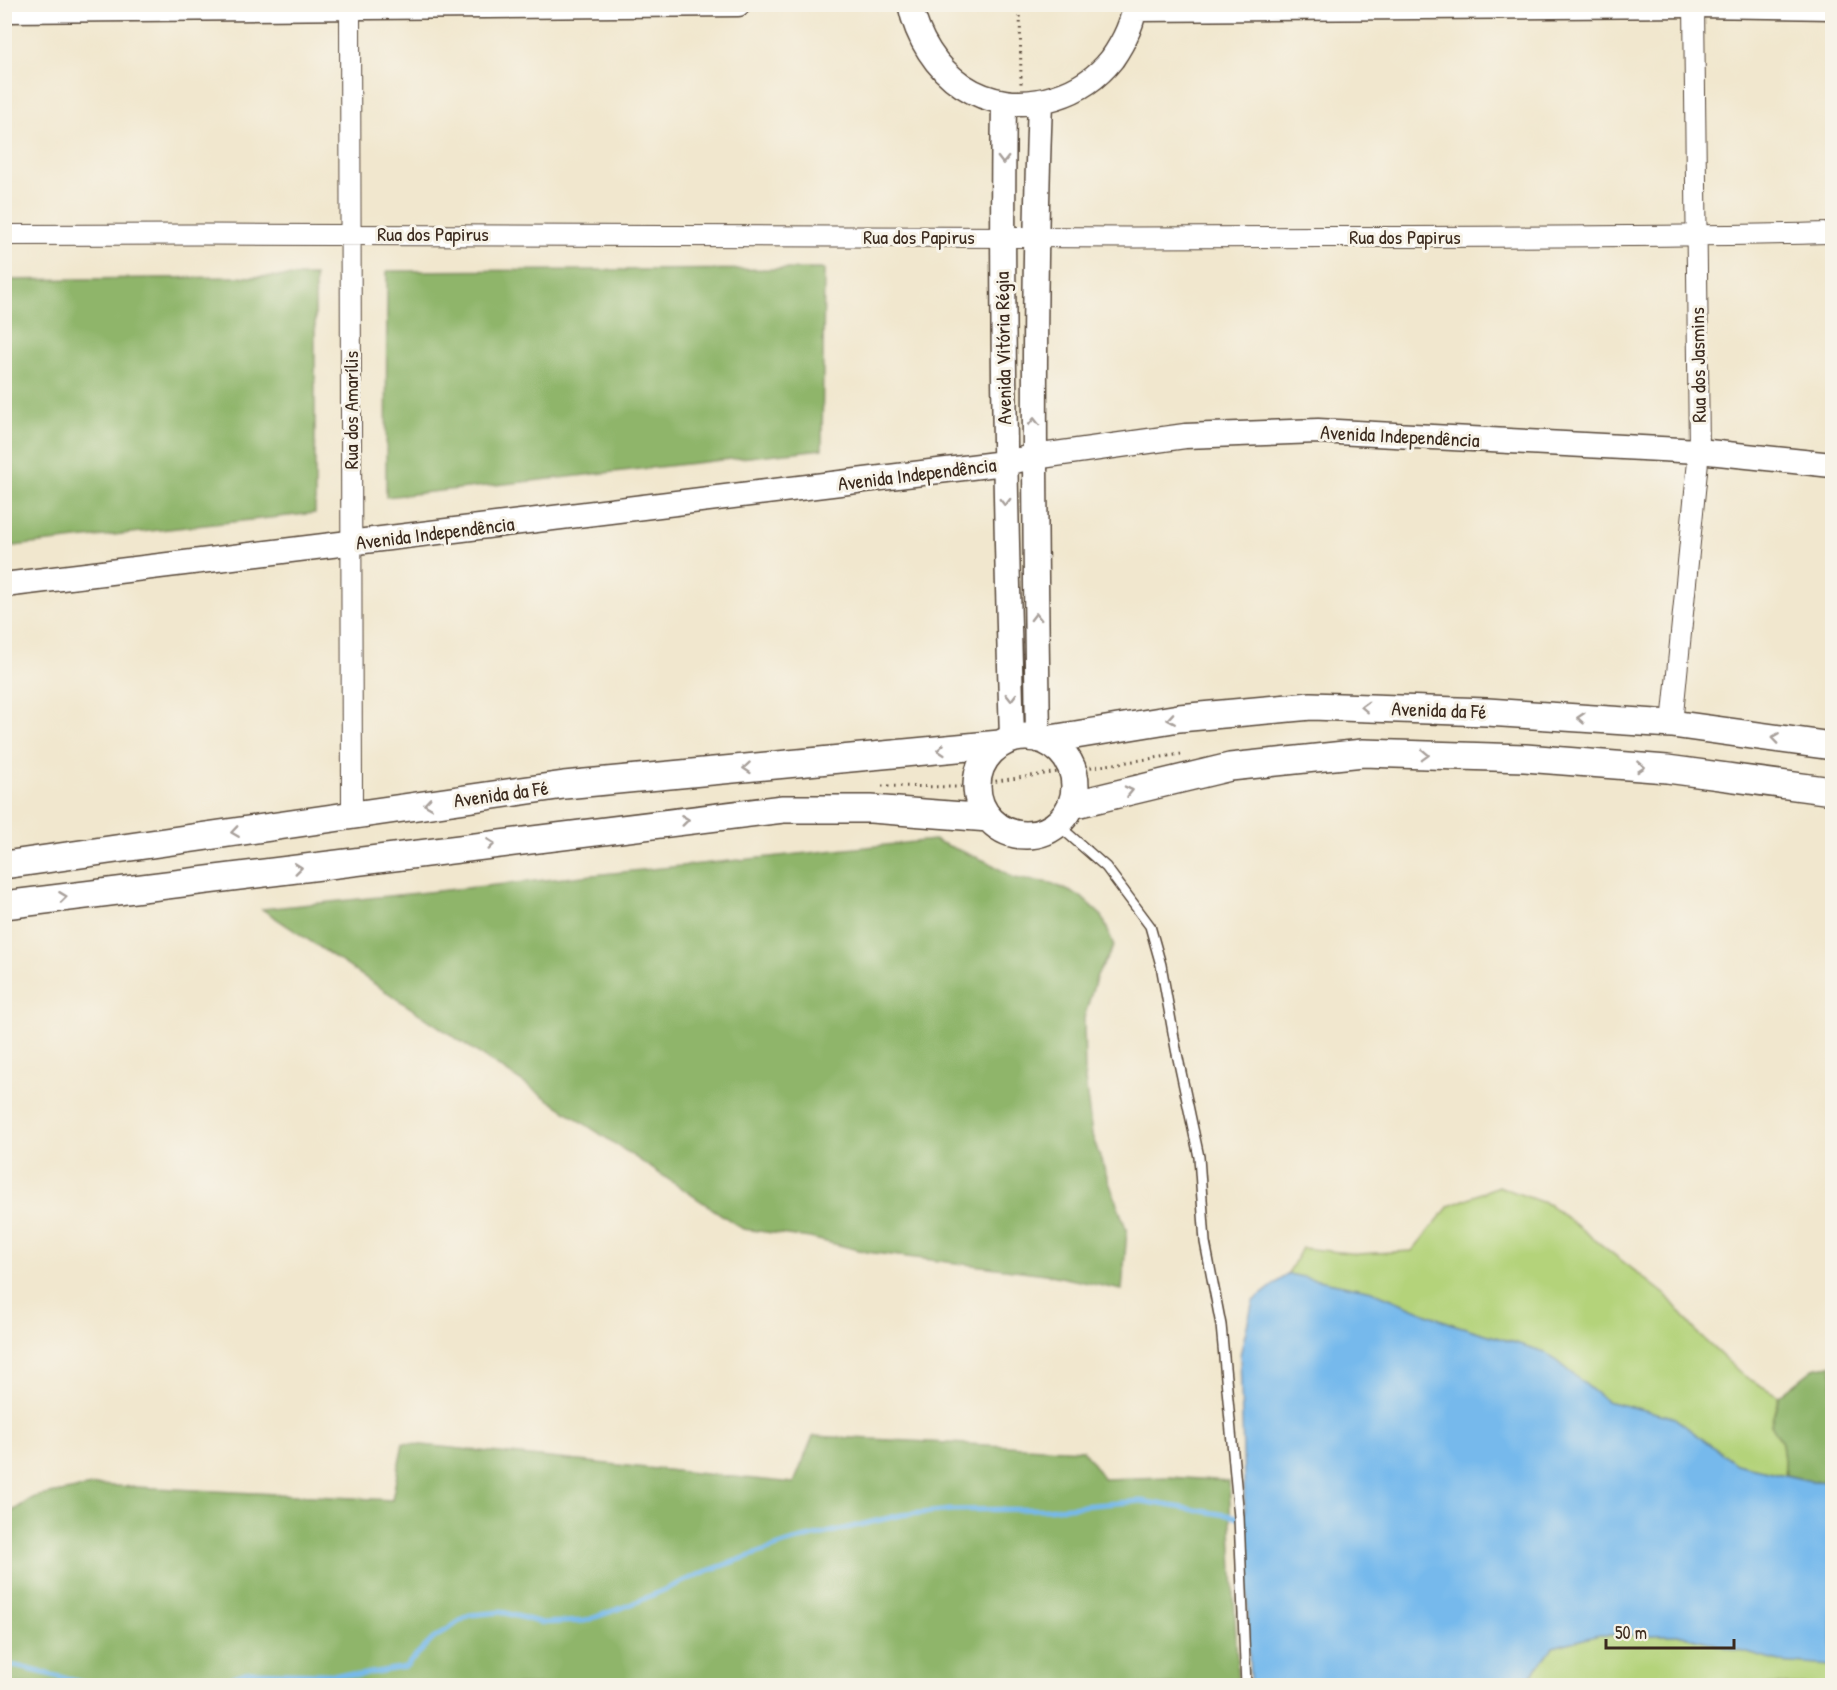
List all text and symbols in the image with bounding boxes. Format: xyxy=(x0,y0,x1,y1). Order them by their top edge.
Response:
one-way arrow xyxy=(997,156,1009,165)
street label: Rua dos Papirus xyxy=(377,220,489,247)
street label: Rua dos Papirus xyxy=(863,223,975,250)
street label: Rua dos Papirus xyxy=(1349,223,1461,250)
street label: Avenida Vitória Régia xyxy=(988,271,1017,425)
street label: Rua dos Jasmins xyxy=(1683,307,1712,423)
street label: Rua dos Amarílis xyxy=(337,350,364,469)
one-way arrow xyxy=(1028,417,1040,426)
street label: Avenida Independência xyxy=(1320,418,1480,453)
street label: Avenida Independência xyxy=(836,450,998,497)
one-way arrow xyxy=(999,498,1012,507)
street label: Avenida Independência xyxy=(354,509,516,556)
one-way arrow xyxy=(1030,612,1042,621)
one-way arrow xyxy=(1004,693,1017,702)
street label: Avenida da Fé xyxy=(1391,694,1487,725)
one-way arrow xyxy=(1361,701,1370,714)
one-way arrow xyxy=(1576,711,1585,724)
one-way arrow xyxy=(1166,713,1175,725)
one-way arrow xyxy=(1770,733,1779,745)
one-way arrow xyxy=(937,743,946,756)
one-way arrow xyxy=(1421,749,1430,761)
one-way arrow xyxy=(1636,760,1645,773)
one-way arrow xyxy=(743,761,752,774)
street label: Avenida da Fé xyxy=(452,774,550,813)
one-way arrow xyxy=(1124,786,1134,799)
one-way arrow xyxy=(424,798,433,810)
one-way arrow xyxy=(680,815,689,827)
one-way arrow xyxy=(231,825,240,837)
one-way arrow xyxy=(487,838,496,850)
one-way arrow xyxy=(293,862,302,875)
one-way arrow xyxy=(58,892,67,904)
scale bar xyxy=(1606,1612,1734,1650)
text: 50 m xyxy=(1615,1620,1647,1645)

